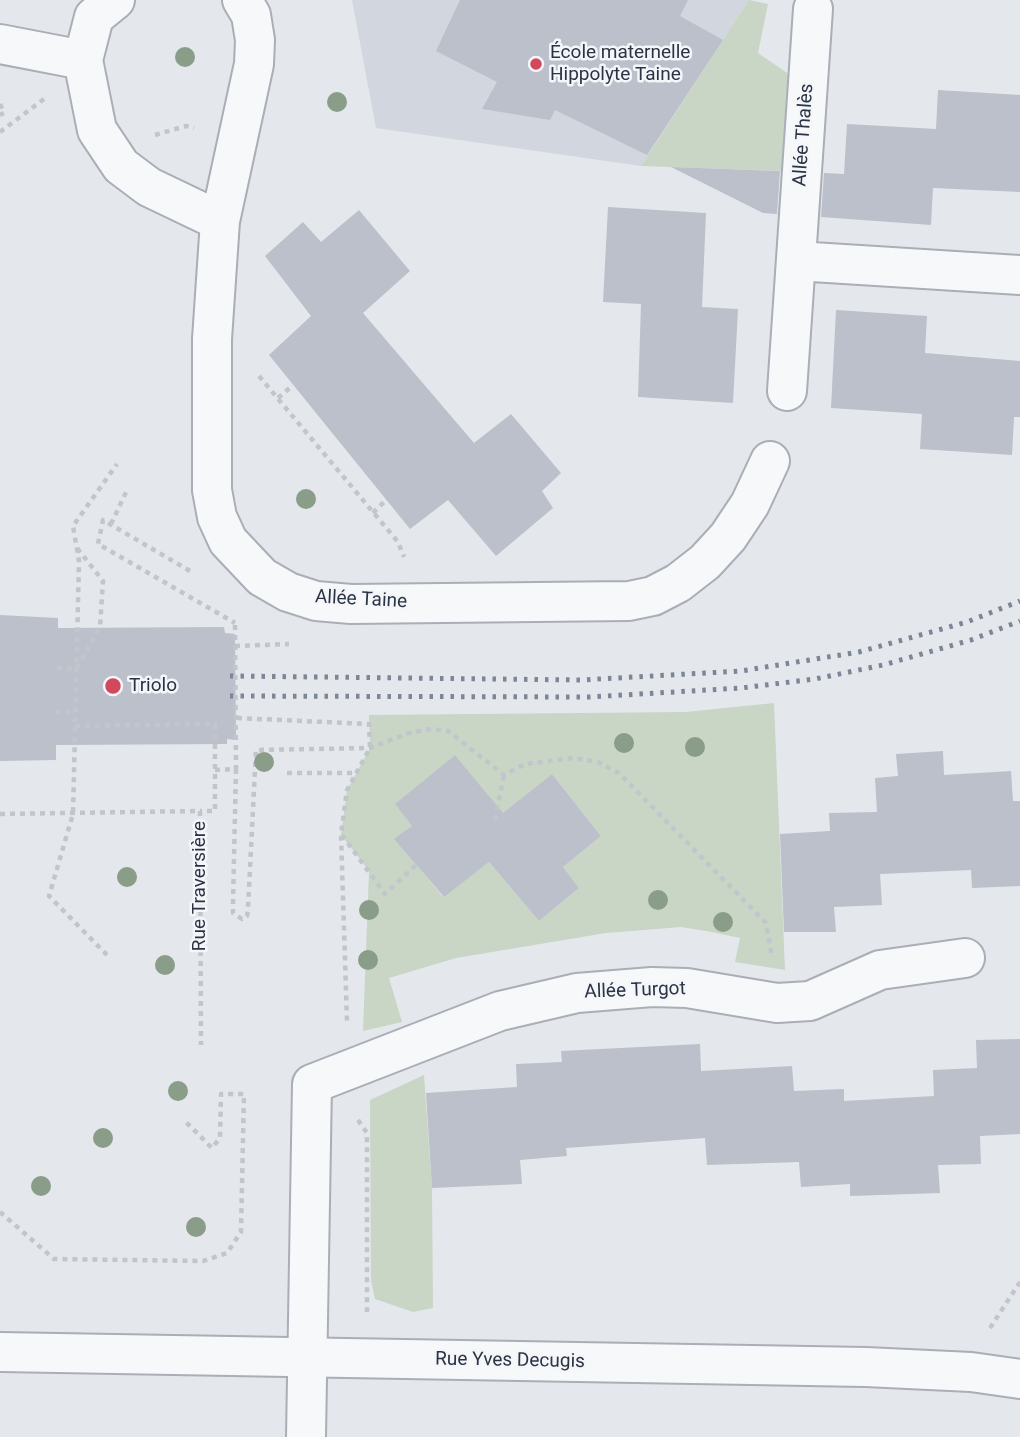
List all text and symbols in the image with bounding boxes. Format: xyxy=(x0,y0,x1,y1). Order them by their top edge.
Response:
place label: École maternelle Hippolyte Taine xyxy=(550,42,690,86)
marker: École maternelle Hippolyte Taine xyxy=(528,56,544,72)
street label: Allée Thalès xyxy=(789,83,819,187)
street label: Allée Taine xyxy=(314,586,408,614)
place label: Triolo xyxy=(129,675,177,697)
marker: Triolo xyxy=(103,676,123,696)
street label: Rue Traversière xyxy=(189,821,211,951)
street label: Allée Turgot xyxy=(584,978,686,1004)
street label: Rue Yves Decugis xyxy=(435,1348,585,1374)

